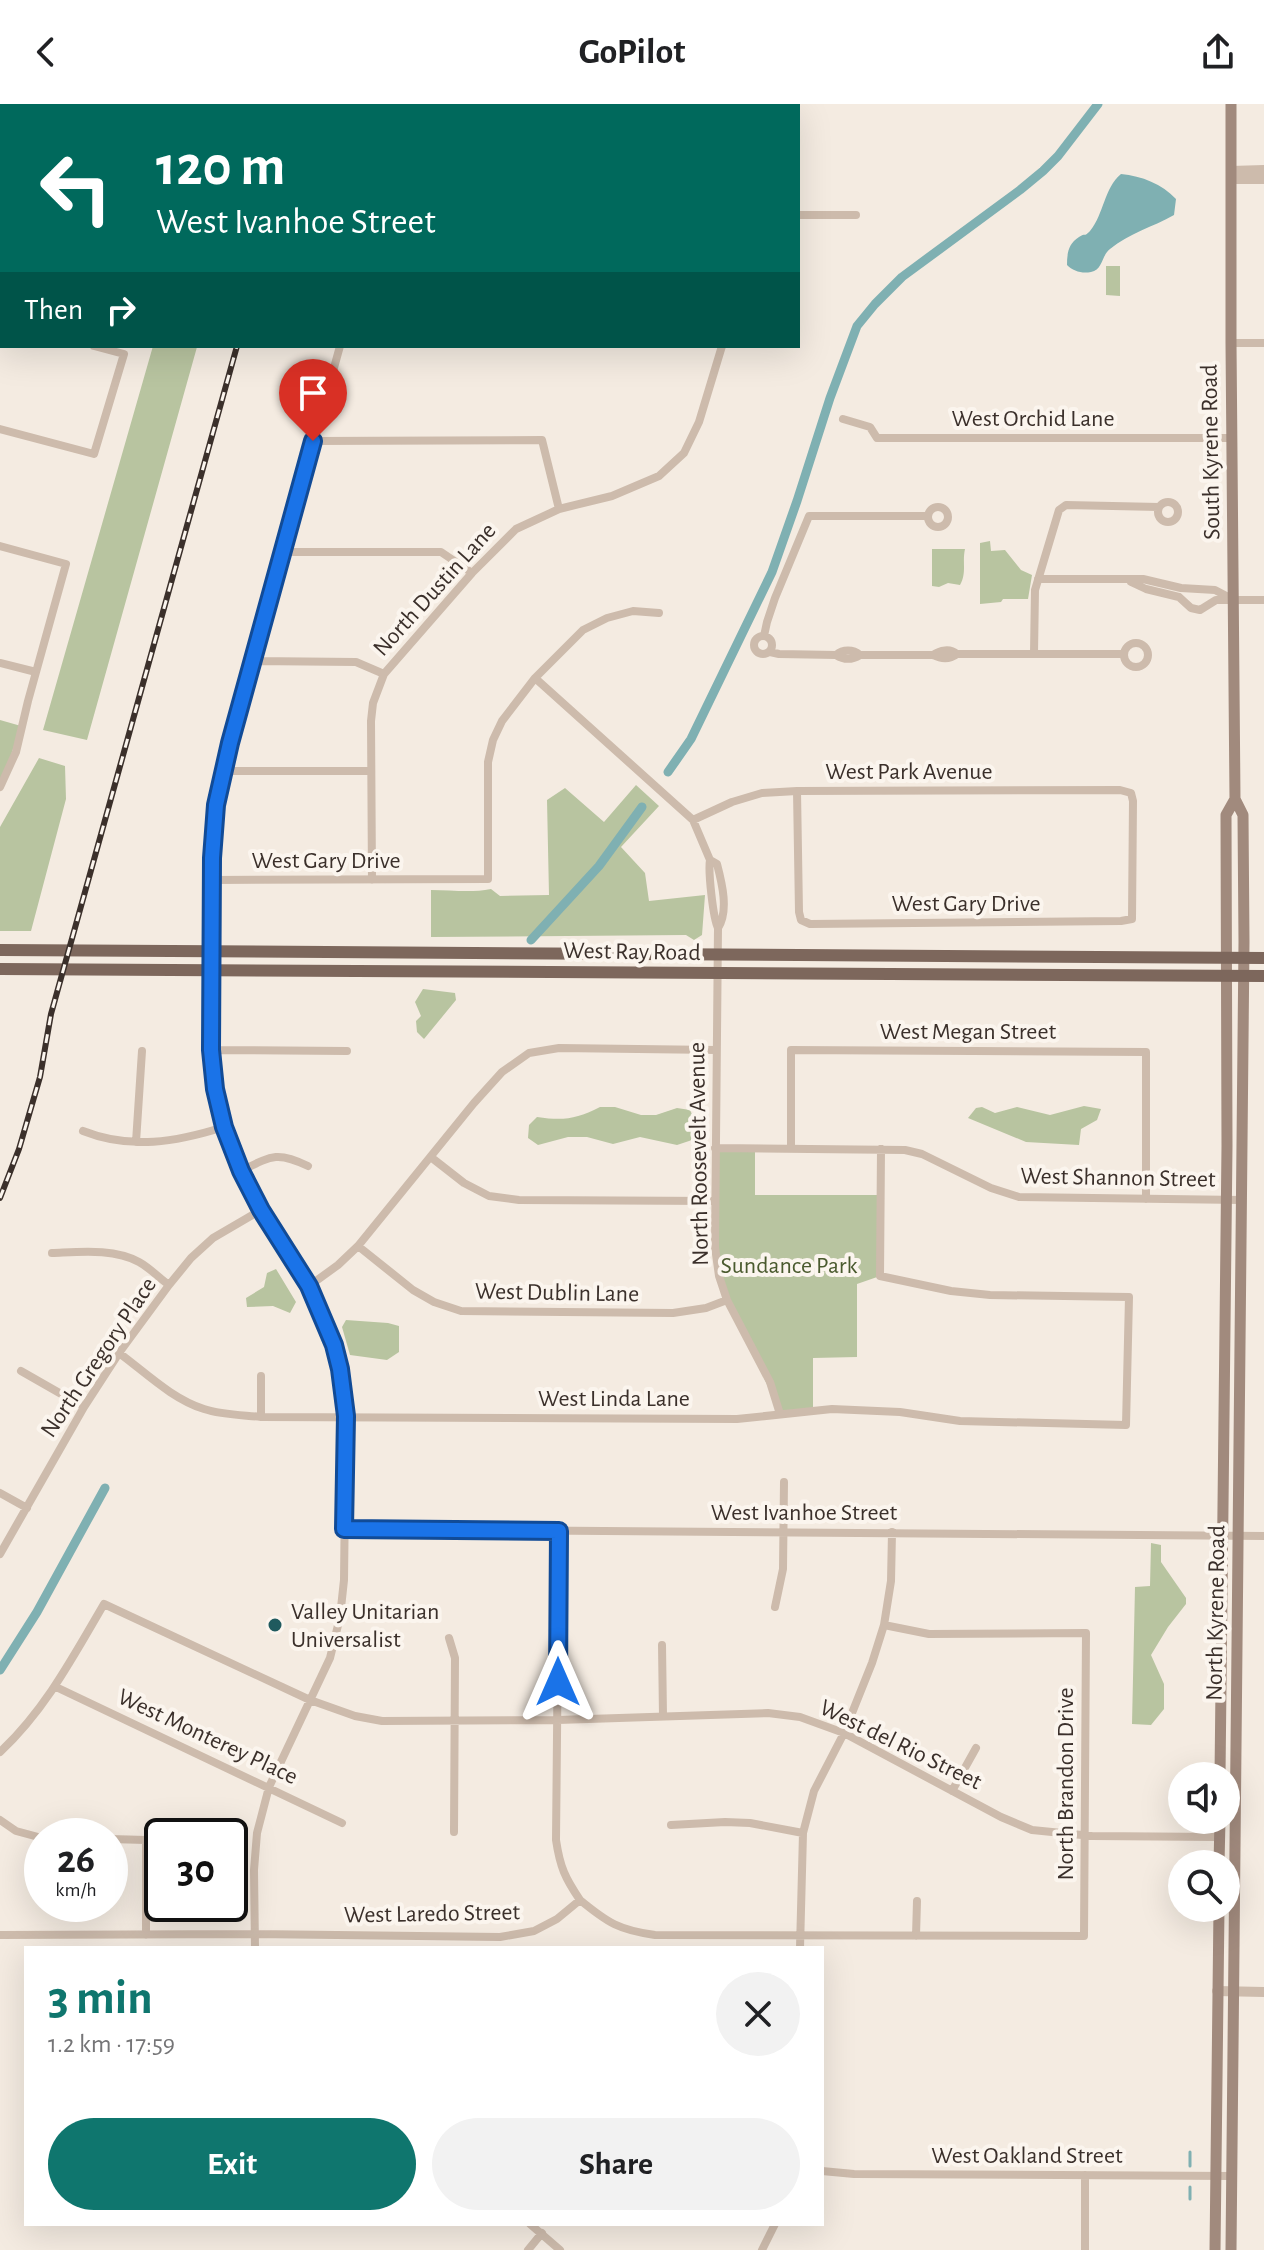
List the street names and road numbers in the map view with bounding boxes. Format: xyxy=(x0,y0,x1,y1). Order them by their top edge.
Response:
street label: South Kyrene Road xyxy=(1197,364,1225,540)
street label: West Orchid Lane xyxy=(951,407,1115,431)
street label: North Dustin Lane xyxy=(369,518,501,661)
street label: West Park Avenue xyxy=(825,760,993,784)
street label: West Gary Drive xyxy=(251,849,401,873)
street label: West Gary Drive xyxy=(891,892,1041,916)
street label: West Ray Road xyxy=(563,939,701,965)
street label: West Megan Street xyxy=(880,1020,1056,1044)
street label: North Roosevelt Avenue xyxy=(685,1042,713,1266)
street label: West Shannon Street xyxy=(1020,1164,1216,1192)
street label: North Gregory Place xyxy=(37,1273,161,1442)
street label: West Dublin Lane xyxy=(475,1280,639,1306)
street label: West Linda Lane xyxy=(538,1387,690,1411)
street label: West Ivanhoe Street xyxy=(711,1501,898,1525)
street label: North Kyrene Road xyxy=(1202,1525,1230,1701)
street label: West Monterey Place xyxy=(114,1685,301,1789)
street label: North Brandon Drive xyxy=(1054,1688,1078,1880)
street label: West del Rio Street xyxy=(816,1695,986,1795)
street label: West Laredo Street xyxy=(344,1900,521,1928)
street label: West Oakland Street xyxy=(931,2144,1123,2168)

